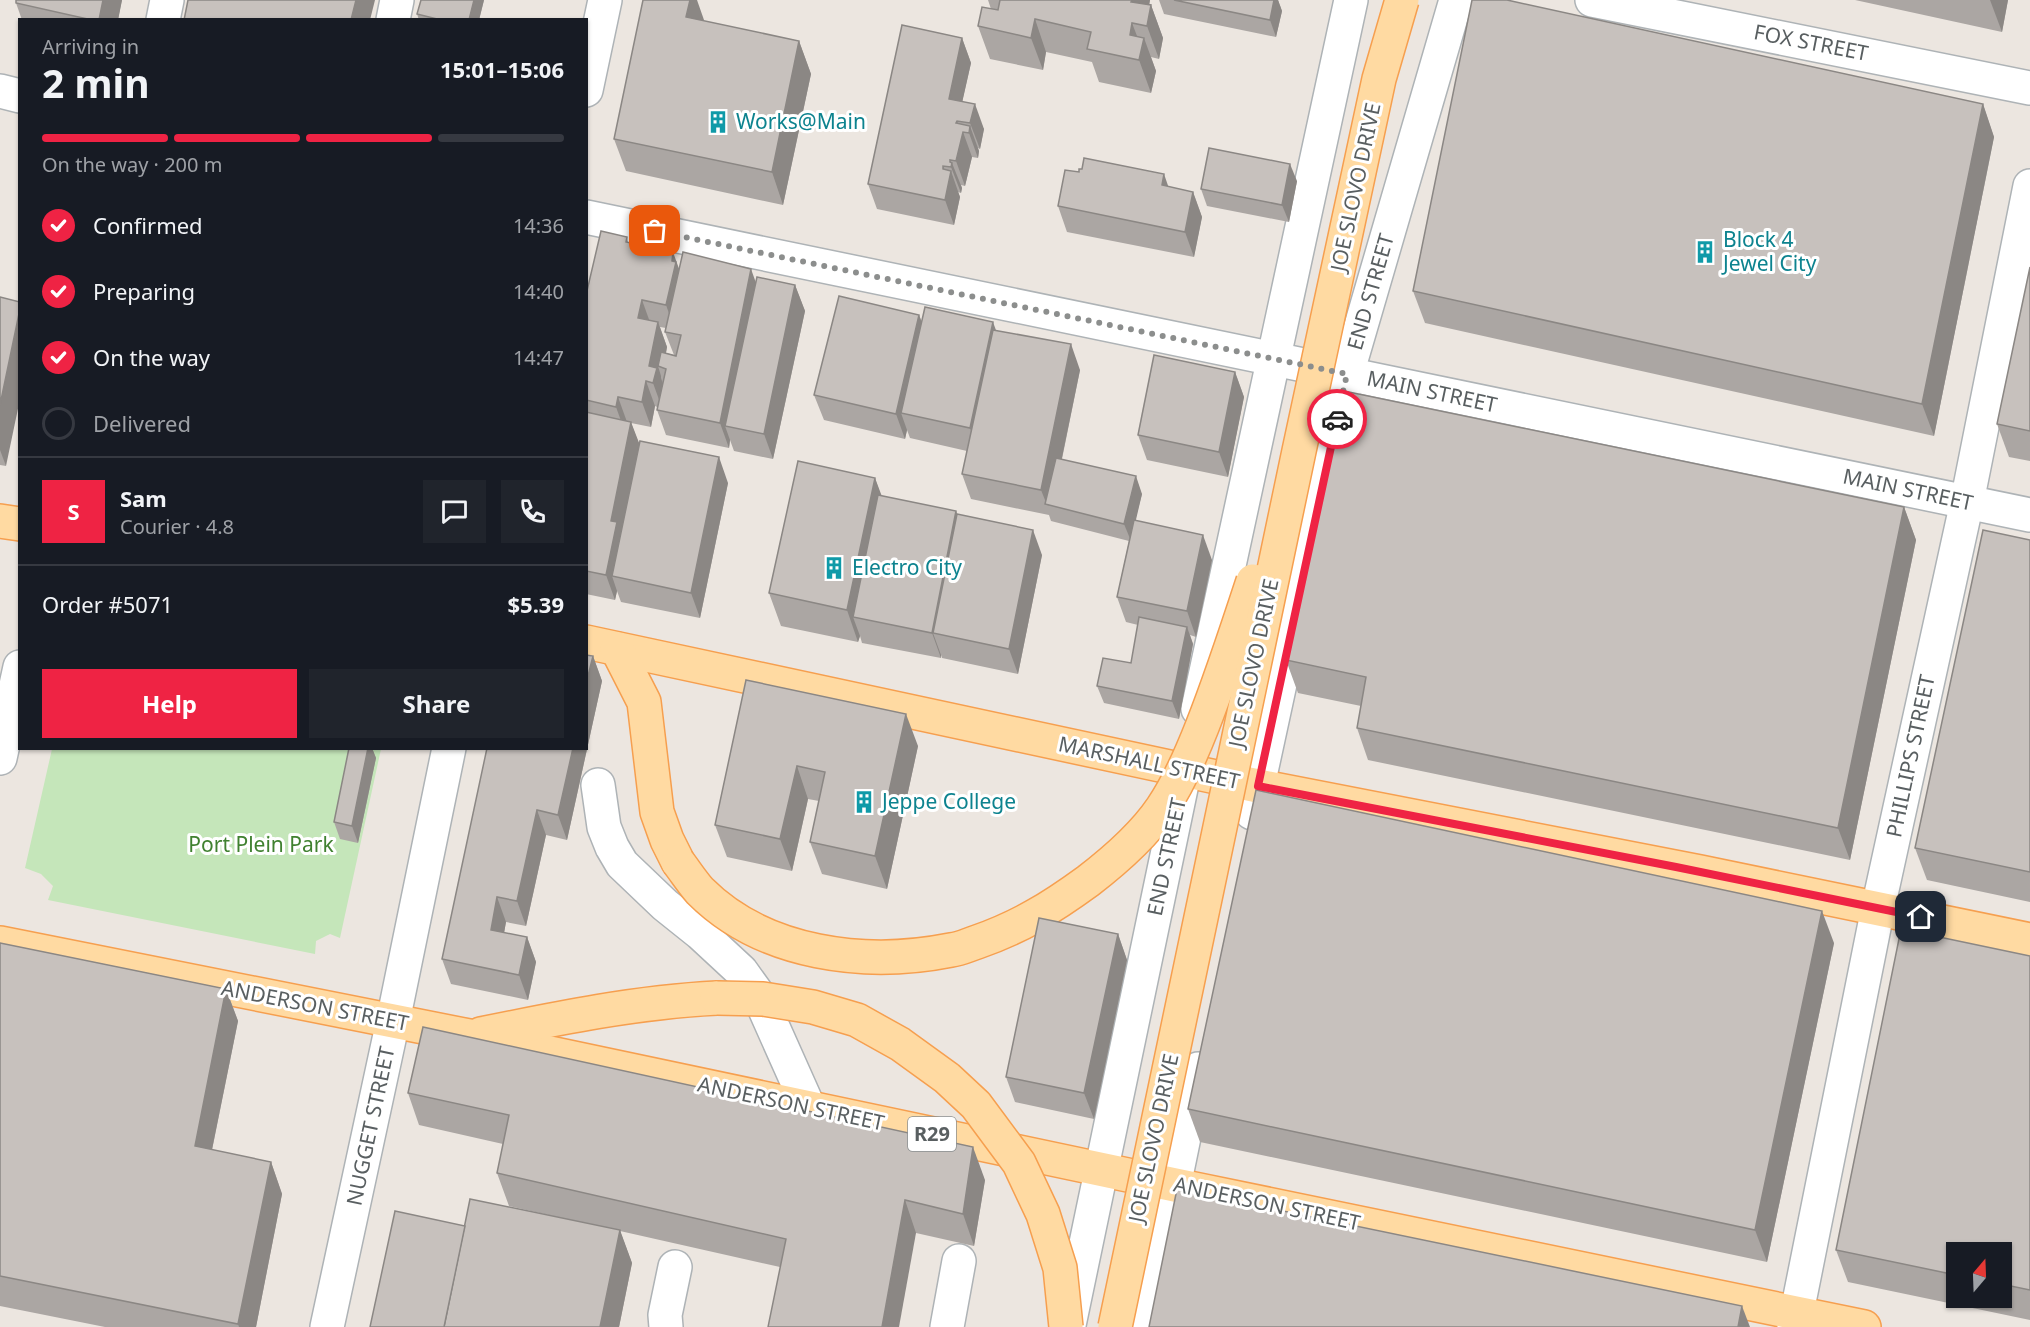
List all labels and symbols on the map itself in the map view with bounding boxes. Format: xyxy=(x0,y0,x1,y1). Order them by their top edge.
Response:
street label: FOX STREET xyxy=(1752,17,1871,67)
street label: JOE SLOVO DRIVE xyxy=(1323,100,1387,276)
place label: Works@Main xyxy=(736,107,866,135)
building icon: Works@Main xyxy=(705,109,731,135)
pin xyxy=(629,205,680,256)
place label: Block 4 Jewel City xyxy=(1721,225,1817,277)
street label: END STREET xyxy=(1340,230,1400,353)
building icon: Block 4 Jewel City xyxy=(1692,239,1718,265)
street label: MAIN STREET xyxy=(1365,364,1500,419)
courier xyxy=(1307,389,1367,449)
street label: MAIN STREET xyxy=(1841,462,1976,517)
place label: Electro City xyxy=(852,553,962,581)
building icon: Electro City xyxy=(821,555,847,581)
street label: JOE SLOVO DRIVE xyxy=(1221,576,1285,752)
street label: PHILLIPS STREET xyxy=(1879,672,1941,840)
street label: MARSHALL STREET xyxy=(1056,729,1243,795)
place label: Jeppe College xyxy=(880,787,1016,815)
building icon: Jeppe College xyxy=(851,789,877,815)
street label: END STREET xyxy=(1140,795,1192,918)
park label: Port Plein Park xyxy=(188,830,334,858)
pin xyxy=(1895,891,1946,942)
street label: ANDERSON STREET xyxy=(219,973,411,1037)
street label: NUGGET STREET xyxy=(339,1043,401,1208)
street label: JOE SLOVO DRIVE xyxy=(1121,1051,1185,1227)
street label: ANDERSON STREET xyxy=(695,1070,887,1137)
road number: R29 xyxy=(908,1117,956,1151)
street label: ANDERSON STREET xyxy=(1171,1170,1363,1237)
north arrow xyxy=(1946,1242,2012,1308)

